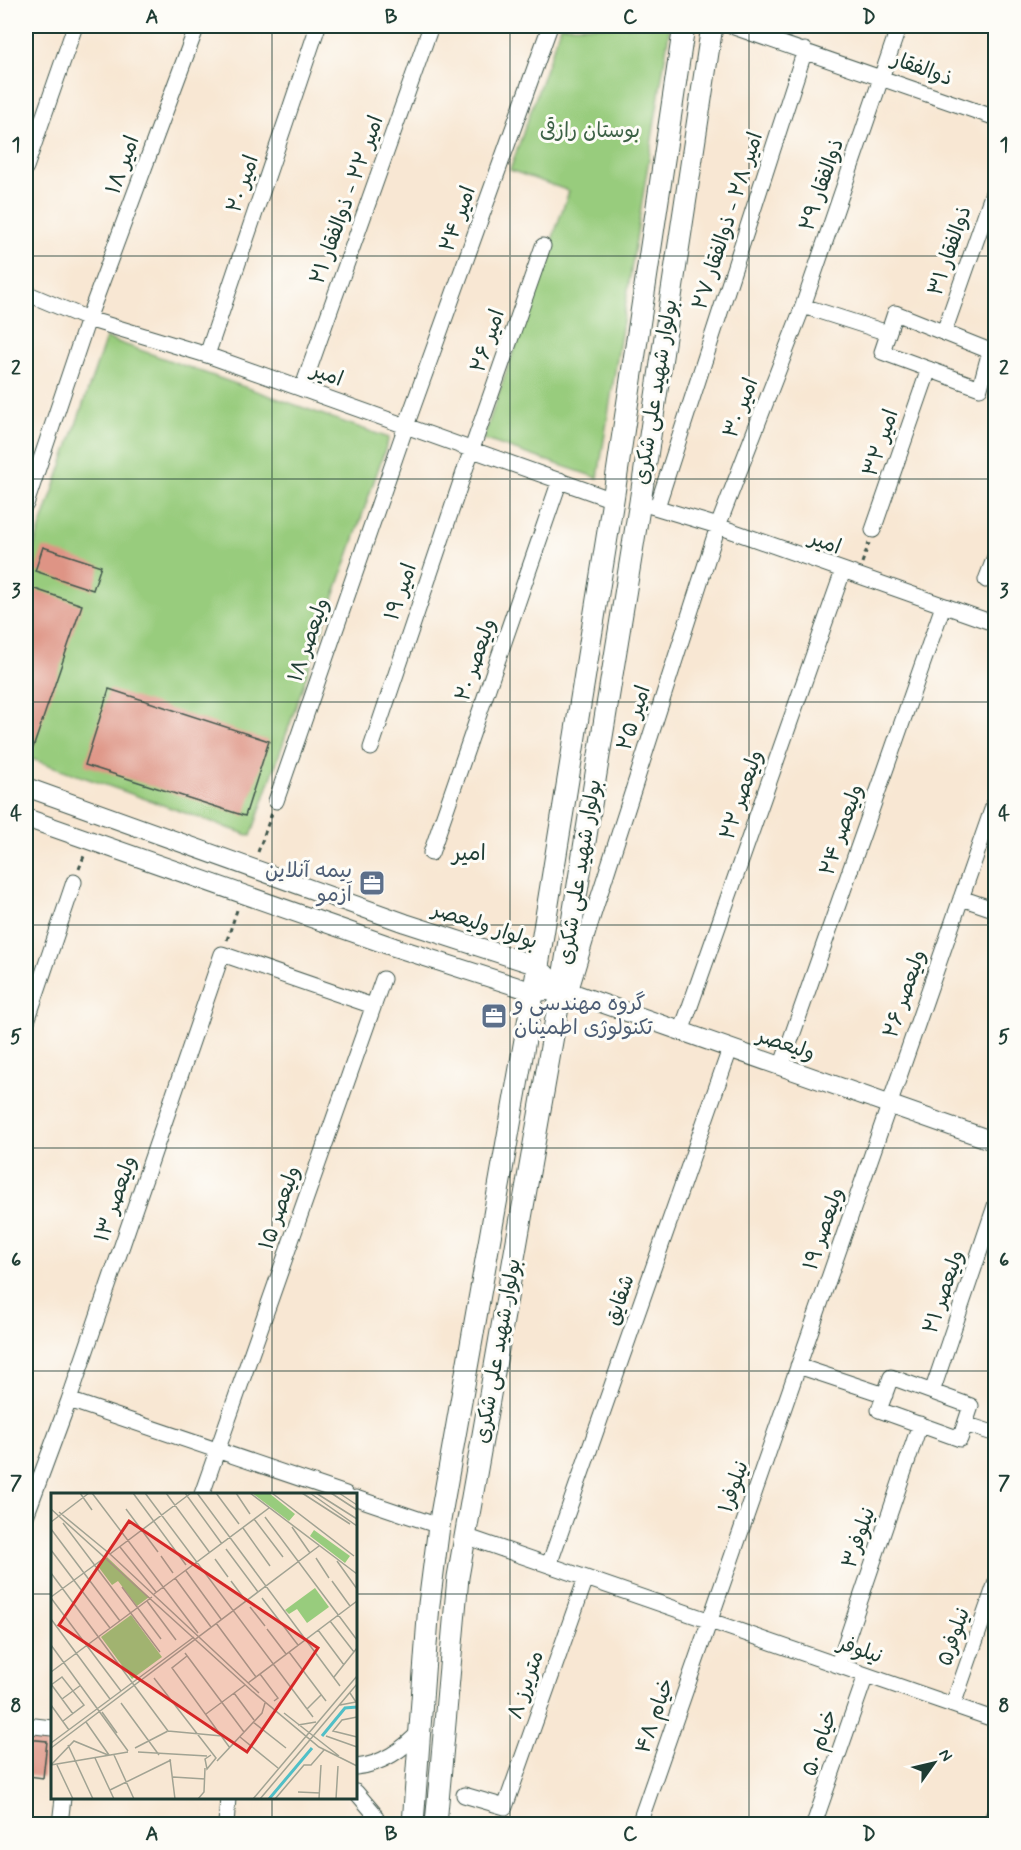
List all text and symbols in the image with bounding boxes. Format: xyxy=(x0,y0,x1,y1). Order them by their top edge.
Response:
text: A xyxy=(145,4,159,31)
text: B xyxy=(385,4,398,31)
text: C xyxy=(623,4,638,31)
text: D xyxy=(862,4,876,31)
street label: ذوالفقار xyxy=(886,44,956,93)
street label: امیر ۲۲ - ذوالفقار ۲۱ xyxy=(303,112,391,288)
park label: بوستان رازقی xyxy=(540,117,640,145)
street label: امیر ۲۸ - ذوالفقار ۲۷ xyxy=(686,129,770,313)
text: 1 xyxy=(12,132,20,159)
street label: امیر ۱۸ xyxy=(100,132,146,198)
text: 1 xyxy=(1000,132,1008,159)
street label: ذوالفقار ۲۹ xyxy=(793,135,851,235)
street label: امیر ۲۰ xyxy=(220,151,266,217)
street label: امیر ۲۴ xyxy=(433,182,483,256)
street label: ذوالفقار ۳۱ xyxy=(922,202,978,300)
street label: بولوار شهید علی شکری xyxy=(628,297,684,487)
street label: امیر ۲۶ xyxy=(464,306,512,376)
text: 2 xyxy=(11,355,21,382)
text: 2 xyxy=(999,355,1009,382)
street label: امیر xyxy=(305,356,347,394)
street label: امیر ۳۰ xyxy=(717,374,765,442)
street label: امیر ۳۲ xyxy=(856,406,906,480)
street label: امیر xyxy=(803,524,845,562)
street label: امیر ۱۹ xyxy=(378,560,424,624)
text: 3 xyxy=(11,578,21,605)
text: 3 xyxy=(999,578,1009,605)
street label: ولیعصر ۱۸ xyxy=(282,594,336,686)
street label: ولیعصر ۲۰ xyxy=(449,615,503,705)
street label: امیر ۲۵ xyxy=(610,682,658,754)
street label: ولیعصر ۲۲ xyxy=(714,746,770,844)
street label: بولوار شهید علی شکری xyxy=(552,777,608,967)
street label: ولیعصر ۲۴ xyxy=(813,781,871,879)
text: 4 xyxy=(10,801,22,828)
text: 4 xyxy=(998,801,1010,828)
district label: امیر xyxy=(450,840,486,868)
place label: بیمه آنلاین اَزمو xyxy=(265,857,352,909)
office icon: بیمه آنلاین اَزمو xyxy=(357,868,387,898)
street label: بولوار ولیعصر xyxy=(427,895,541,956)
street label: ولیعصر ۲۶ xyxy=(877,946,933,1042)
place label: گروه مهندسی و تکنولوژی اطمینان xyxy=(512,990,653,1042)
office icon: گروه مهندسی و تکنولوژی اطمینان xyxy=(479,1001,509,1031)
street label: ولیعصر xyxy=(752,1021,819,1068)
text: 5 xyxy=(10,1024,22,1051)
text: 5 xyxy=(998,1024,1010,1051)
street label: ولیعصر ۱۳ xyxy=(88,1152,144,1246)
street label: ولیعصر ۱۵ xyxy=(253,1162,307,1254)
street label: ولیعصر ۱۹ xyxy=(797,1184,851,1274)
street label: ولیعصر ۲۱ xyxy=(917,1246,971,1338)
text: 6 xyxy=(11,1247,21,1274)
text: 6 xyxy=(999,1247,1009,1274)
street label: بولوار شهید علی شکری xyxy=(468,1256,528,1446)
street label: شقایق xyxy=(598,1271,642,1329)
street label: نیلوفر۱ xyxy=(712,1457,756,1517)
text: 7 xyxy=(10,1470,22,1497)
text: 7 xyxy=(998,1470,1010,1497)
inset map xyxy=(51,1493,357,1799)
street label: نیلوفر۳ xyxy=(836,1504,882,1572)
street label: نیلوفر۵ xyxy=(931,1604,977,1670)
street label: نیلوفر xyxy=(832,1629,886,1671)
street label: ۸ متریرز xyxy=(501,1647,551,1723)
street label: خیام ۴۸ xyxy=(629,1675,682,1758)
text: 8 xyxy=(10,1693,22,1720)
text: 8 xyxy=(998,1693,1010,1720)
street label: خیام ۵۰ xyxy=(796,1706,845,1780)
north arrow xyxy=(904,1733,964,1793)
text: N xyxy=(934,1745,957,1766)
text: A xyxy=(145,1821,159,1848)
text: B xyxy=(385,1821,398,1848)
text: C xyxy=(623,1821,638,1848)
text: D xyxy=(862,1821,876,1848)

